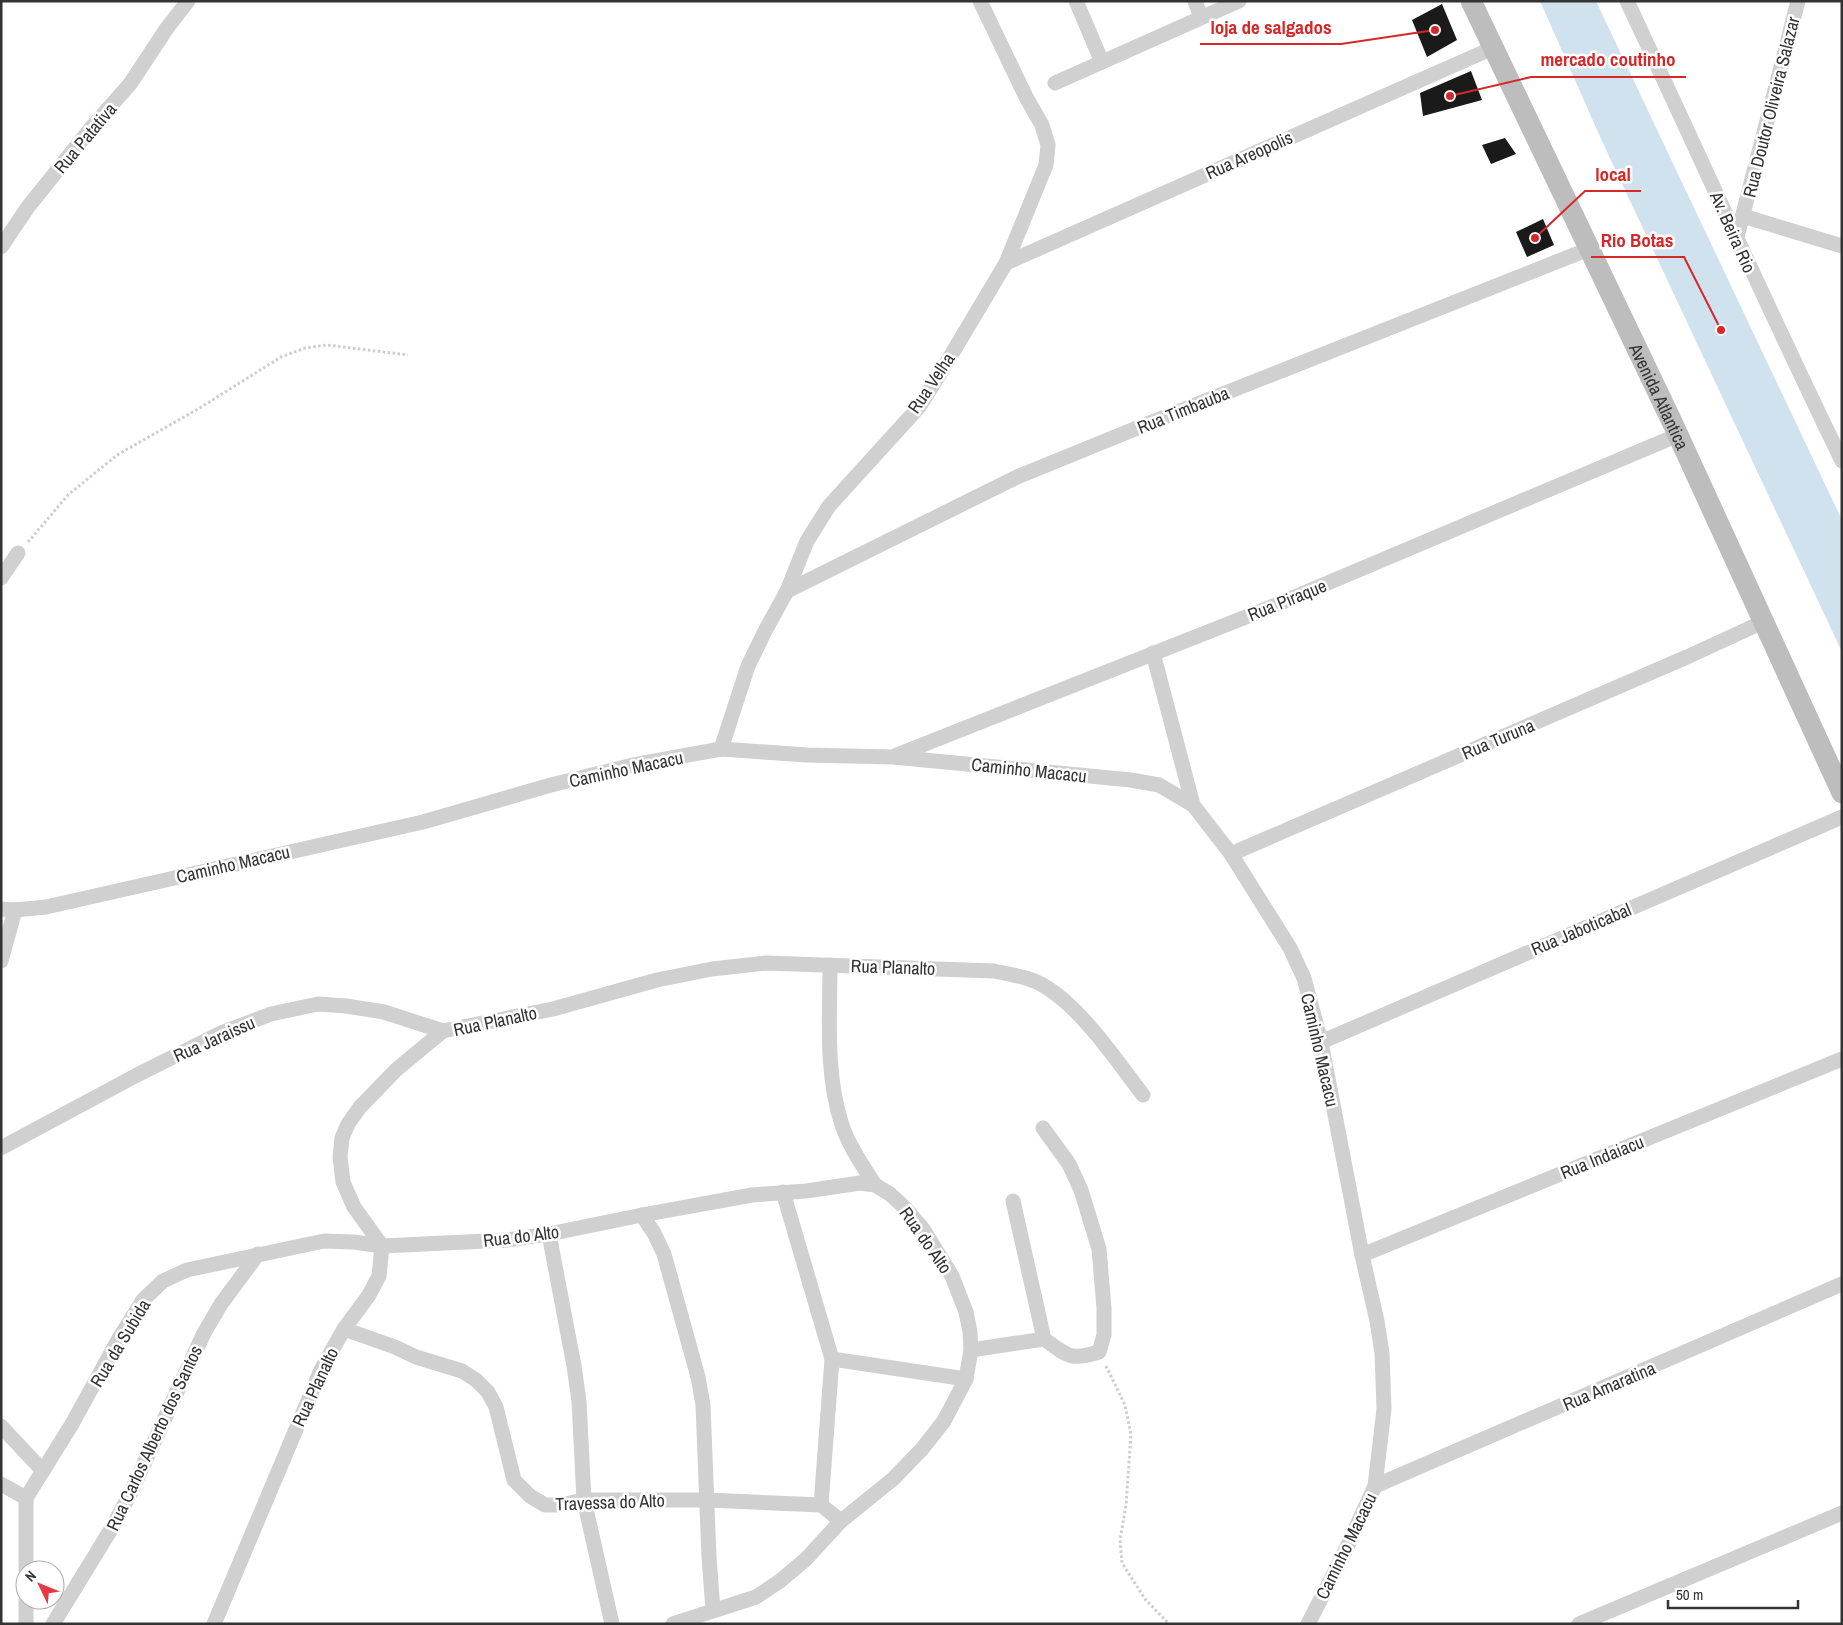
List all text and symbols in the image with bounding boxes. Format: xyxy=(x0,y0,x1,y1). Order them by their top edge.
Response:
callout: loja de salgados xyxy=(1200,10,1341,44)
text: loja de salgados xyxy=(1210,14,1332,40)
street label: Rua Doutor Oliveira Salazar xyxy=(1736,14,1806,200)
callout: mercado coutinho xyxy=(1531,43,1686,77)
text: mercado coutinho xyxy=(1540,46,1676,72)
street label: Rua Patativa xyxy=(48,97,122,179)
street label: Rua Areopolis xyxy=(1202,125,1296,185)
callout: local xyxy=(1585,157,1641,191)
text: local xyxy=(1595,161,1631,187)
street label: Av. Beira Rio xyxy=(1704,187,1762,277)
callout: Rio Botas xyxy=(1591,223,1684,257)
text: Rio Botas xyxy=(1601,227,1673,253)
street label: Avenida Atlantica xyxy=(1623,338,1695,453)
street label: Rua Velha xyxy=(902,348,960,418)
street label: Rua Timbauba xyxy=(1133,380,1233,440)
street label: Rua Piraque xyxy=(1244,573,1330,627)
street label: Rua Turuna xyxy=(1458,713,1538,765)
street label: Caminho Macacu xyxy=(567,745,685,793)
street label: Caminho Macacu xyxy=(970,752,1088,788)
street label: Caminho Macacu xyxy=(174,839,292,889)
street label: Rua Jaboticabal xyxy=(1527,897,1635,961)
street label: Rua Planalto xyxy=(850,953,936,981)
street label: Caminho Macacu xyxy=(1295,991,1345,1109)
street label: Rua Planalto xyxy=(451,1000,539,1042)
street label: Rua Jaraissu xyxy=(169,1010,259,1068)
street label: Rua Indaiacu xyxy=(1557,1129,1647,1185)
street label: Rua do Alto xyxy=(894,1202,958,1278)
street label: Rua do Alto xyxy=(482,1219,560,1253)
street label: Rua da Subida xyxy=(84,1294,156,1392)
street label: Rua Carlos Alberto dos Santos xyxy=(100,1341,208,1535)
street label: Rua Planalto xyxy=(286,1343,344,1431)
street label: Rua Amaratina xyxy=(1559,1355,1659,1417)
street label: Travessa do Alto xyxy=(555,1488,665,1516)
street label: Caminho Macacu xyxy=(1309,1489,1383,1603)
north arrow xyxy=(15,1560,65,1610)
text: N xyxy=(21,1567,40,1585)
scale bar xyxy=(1668,1578,1798,1610)
text: 50 m xyxy=(1676,1584,1703,1605)

